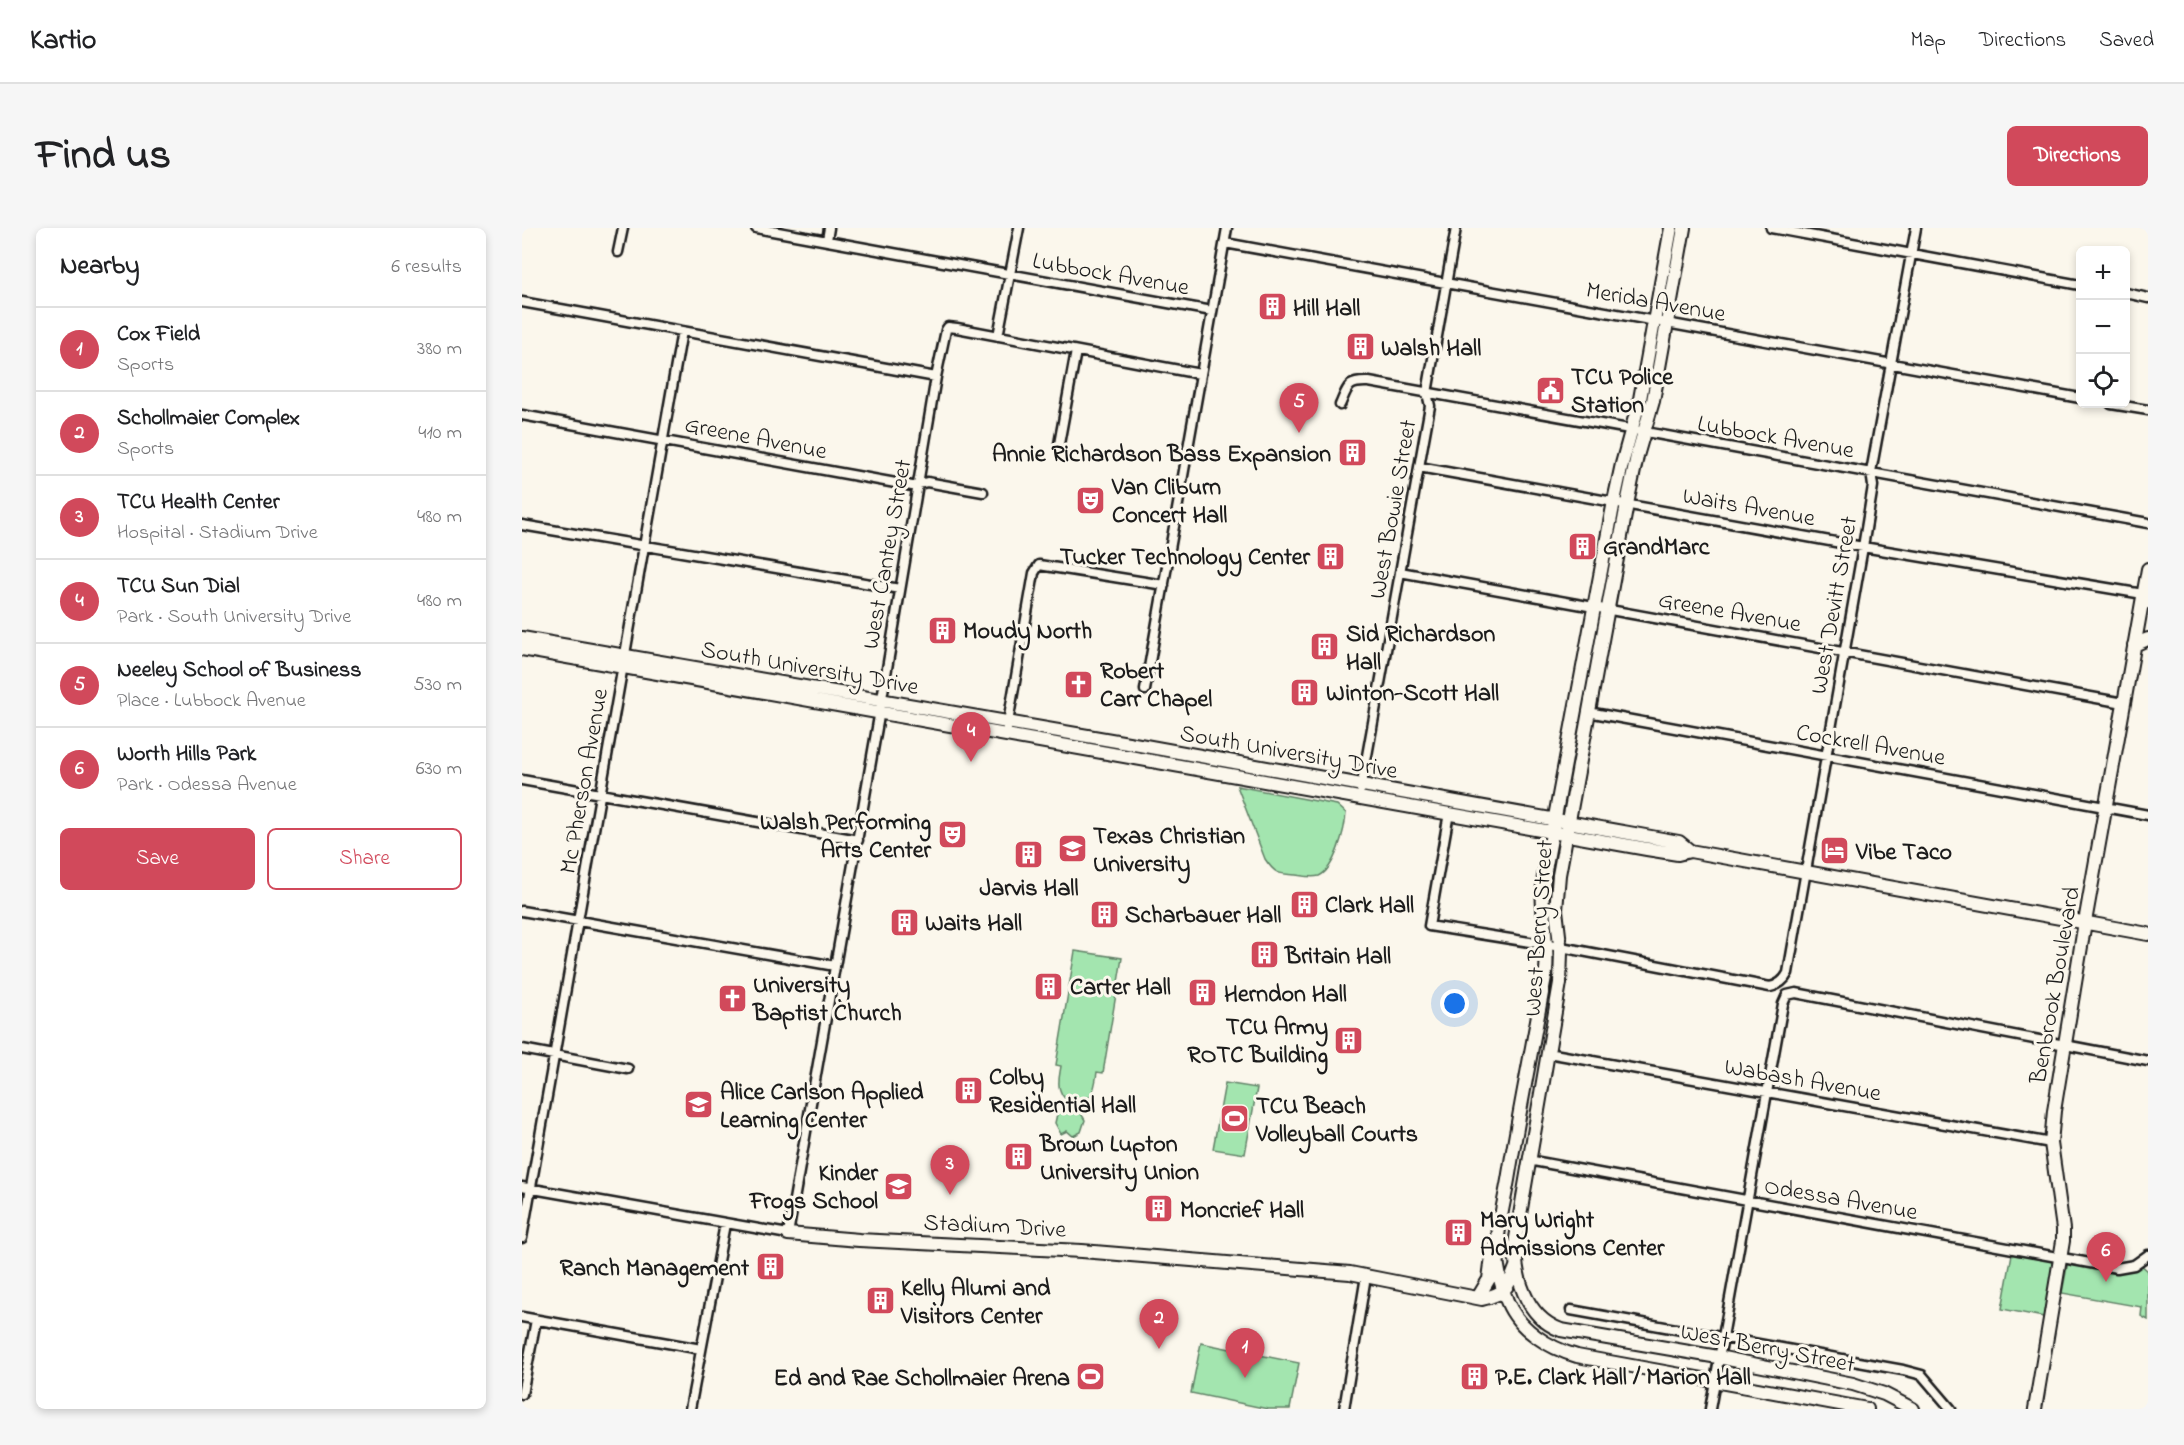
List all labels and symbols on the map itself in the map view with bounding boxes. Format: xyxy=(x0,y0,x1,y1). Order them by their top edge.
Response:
street label: Lubbock Avenue xyxy=(1029,244,1192,307)
street label: Merida Avenue xyxy=(1583,274,1728,333)
building icon: Hill Hall xyxy=(1256,291,1288,323)
place label: Hill Hall xyxy=(1293,292,1360,327)
building icon: Walsh Hall xyxy=(1344,331,1376,363)
place label: Walsh Hall xyxy=(1381,332,1481,367)
place label: TCU Police Station xyxy=(1571,361,1674,424)
public building icon: TCU Police Station xyxy=(1534,374,1566,406)
pin: 5 xyxy=(1280,384,1318,433)
street label: Lubbock Avenue xyxy=(1694,407,1857,470)
street label: Greene Avenue xyxy=(681,409,830,470)
street label: West Bowie Street xyxy=(1361,417,1427,602)
building icon: Annie Richardson Bass Expansion xyxy=(1336,437,1368,469)
place label: Annie Richardson Bass Expansion xyxy=(992,438,1331,473)
street label: West Cantey Street xyxy=(855,457,923,652)
place label: Van Cliburn Concert Hall xyxy=(1111,471,1227,534)
street label: Waits Avenue xyxy=(1680,480,1818,537)
theatre icon: Van Cliburn Concert Hall xyxy=(1075,484,1107,516)
street label: West Devitt Street xyxy=(1803,514,1868,697)
building icon: GrandMarc xyxy=(1566,530,1598,562)
place label: GrandMarc xyxy=(1603,531,1711,566)
building icon: Tucker Technology Center xyxy=(1315,540,1347,572)
place label: Tucker Technology Center xyxy=(1060,541,1311,577)
street label: Greene Avenue xyxy=(1655,584,1804,643)
building icon: Moudy North xyxy=(926,614,958,646)
place label: Moudy North xyxy=(963,615,1092,651)
place label: Sid Richardson Hall xyxy=(1346,618,1495,681)
building icon: Sid Richardson Hall xyxy=(1309,631,1341,663)
street label: South University Drive xyxy=(698,633,921,707)
place label: Robert Carr Chapel xyxy=(1100,655,1212,718)
church icon: Robert Carr Chapel xyxy=(1063,668,1095,700)
building icon: Winton-Scott Hall xyxy=(1289,676,1321,708)
place label: Winton-Scott Hall xyxy=(1326,677,1499,712)
street label: Mc Pherson Avenue xyxy=(552,686,619,877)
pin: 4 xyxy=(952,712,990,762)
street label: Cockrell Avenue xyxy=(1793,716,1948,777)
street label: South University Drive xyxy=(1177,717,1400,791)
place label: Walsh Performing Arts Center xyxy=(760,806,932,869)
theatre icon: Walsh Performing Arts Center xyxy=(936,819,968,851)
place label: Texas Christian University xyxy=(1093,820,1245,884)
school or university icon: Texas Christian University xyxy=(1056,833,1088,865)
hotel icon: Vibe Taco xyxy=(1819,835,1851,867)
place label: Vibe Taco xyxy=(1855,836,1952,871)
building icon: Jarvis Hall xyxy=(1013,838,1045,870)
street label: West Berry Street xyxy=(1517,839,1565,1018)
place label: Jarvis Hall xyxy=(980,872,1078,907)
street label: Benbrook Boulevard xyxy=(2022,883,2091,1088)
building icon: Clark Hall xyxy=(1288,888,1320,920)
place label: Clark Hall xyxy=(1325,889,1414,924)
building icon: Scharbauer Hall xyxy=(1088,898,1120,930)
place label: Scharbauer Hall xyxy=(1125,899,1281,934)
building icon: Waits Hall xyxy=(888,906,920,938)
place label: Waits Hall xyxy=(925,907,1022,942)
building icon: Britain Hall xyxy=(1248,939,1280,971)
place label: Britain Hall xyxy=(1284,940,1391,975)
place label: University Baptist Church xyxy=(752,969,902,1032)
building icon: Carter Hall xyxy=(1033,970,1065,1002)
place label: Carter Hall xyxy=(1070,971,1171,1006)
building icon: Herndon Hall xyxy=(1187,977,1219,1009)
place label: Herndon Hall xyxy=(1224,978,1347,1013)
church icon: University Baptist Church xyxy=(716,982,748,1014)
your location xyxy=(1440,989,1469,1018)
place label: TCU Army ROTC Building xyxy=(1187,1011,1328,1075)
building icon: TCU Army ROTC Building xyxy=(1333,1024,1365,1056)
street label: Wabash Avenue xyxy=(1721,1050,1884,1113)
place label: Colby Residential Hall xyxy=(989,1061,1136,1124)
building icon: Colby Residential Hall xyxy=(952,1074,984,1106)
place label: Alice Carlson Applied Learning Center xyxy=(720,1076,924,1140)
school or university icon: Alice Carlson Applied Learning Center xyxy=(683,1089,715,1121)
place label: TCU Beach Volleyball Courts xyxy=(1255,1090,1418,1154)
sports icon: TCU Beach Volleyball Courts xyxy=(1219,1103,1251,1135)
place label: Brown Lupton University Union xyxy=(1039,1128,1199,1192)
building icon: Brown Lupton University Union xyxy=(1003,1141,1035,1173)
pin: 3 xyxy=(930,1146,970,1195)
place label: Kinder Frogs School xyxy=(749,1157,879,1221)
school or university icon: Kinder Frogs School xyxy=(883,1170,915,1202)
street label: Odessa Avenue xyxy=(1761,1170,1920,1231)
building icon: Moncrief Hall xyxy=(1143,1193,1175,1225)
place label: Moncrief Hall xyxy=(1180,1194,1304,1229)
place label: Mary Wright Admissions Center xyxy=(1480,1204,1665,1267)
street label: Stadium Drive xyxy=(923,1206,1067,1249)
building icon: Mary Wright Admissions Center xyxy=(1443,1217,1475,1249)
pin: 6 xyxy=(2086,1232,2126,1282)
building icon: Ranch Management xyxy=(754,1251,786,1283)
place label: Ranch Management xyxy=(560,1252,750,1288)
place label: Kelly Alumi and Visitors Center xyxy=(900,1272,1051,1335)
building icon: Kelly Alumi and Visitors Center xyxy=(864,1285,896,1317)
pin: 2 xyxy=(1140,1300,1178,1349)
street label: West Berry Street xyxy=(1677,1315,1858,1385)
pin: 1 xyxy=(1226,1328,1264,1378)
building icon: P.E. Clark Hall / Marion Hall xyxy=(1458,1360,1490,1392)
sports icon: Ed and Rae Schollmaier Arena xyxy=(1075,1361,1107,1393)
place label: P.E. Clark Hall / Marion Hall xyxy=(1495,1361,1751,1396)
place label: Ed and Rae Schollmaier Arena xyxy=(774,1362,1070,1397)

